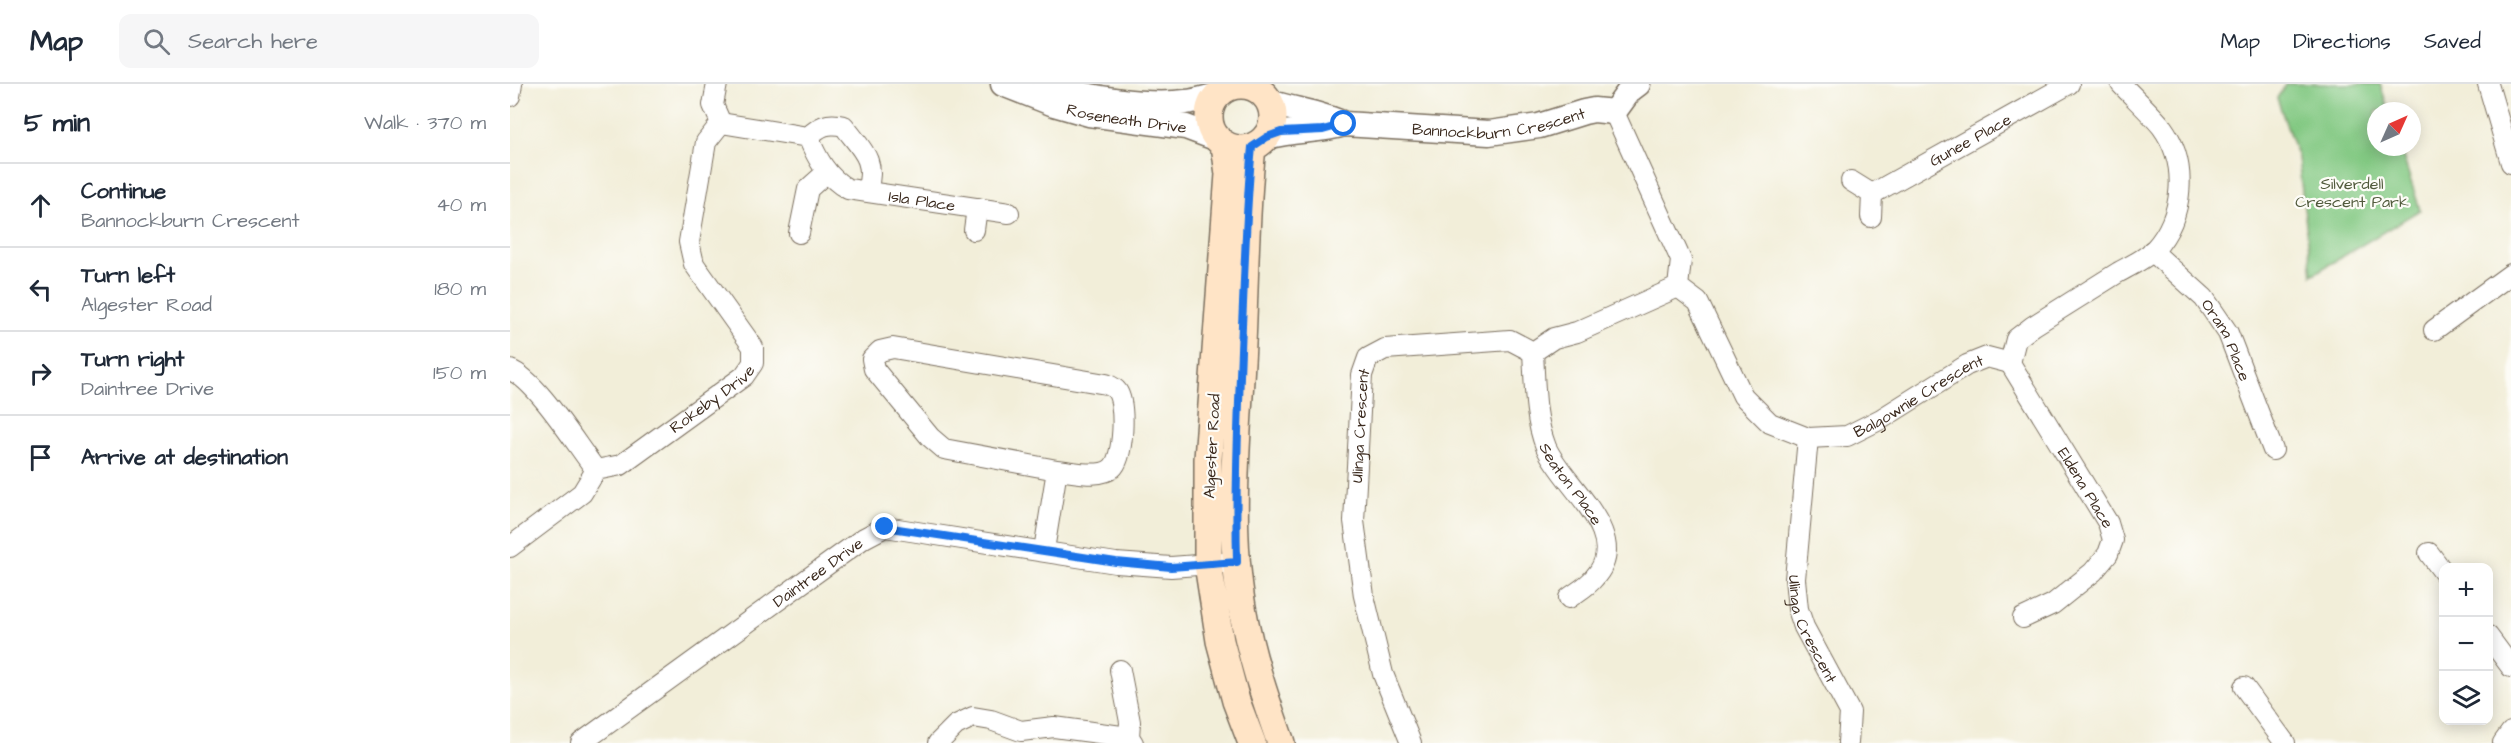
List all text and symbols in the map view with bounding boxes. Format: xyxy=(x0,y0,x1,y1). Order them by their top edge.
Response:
search box xyxy=(119,14,539,68)
text: Map xyxy=(30,22,83,61)
icon: search xyxy=(140,25,173,58)
text: Search here xyxy=(188,26,318,57)
text: Map xyxy=(2220,27,2260,56)
text: Directions xyxy=(2293,27,2391,56)
text: Saved xyxy=(2424,27,2481,56)
street label: Roseneath Drive xyxy=(1064,98,1188,139)
street label: Bannockburn Crescent xyxy=(1411,102,1588,145)
north arrow xyxy=(2367,102,2421,156)
text: 5 min xyxy=(24,105,90,141)
street label: Gunee Place xyxy=(1925,108,2015,172)
text: Walk · 370 m xyxy=(364,109,486,137)
route start xyxy=(1330,110,1356,136)
park label: Silverdell Crescent Park xyxy=(2295,173,2409,213)
text: Continue xyxy=(81,176,166,207)
street label: Isla Place xyxy=(887,185,957,217)
icon: ahead xyxy=(24,189,57,222)
text: 40 m xyxy=(436,191,486,219)
text: Bannockburn Crescent xyxy=(81,207,300,235)
text: Turn left xyxy=(81,260,175,291)
icon: left xyxy=(24,273,57,306)
text: 180 m xyxy=(434,275,486,303)
text: Algester Road xyxy=(81,291,212,319)
street label: Orana Place xyxy=(2196,295,2256,385)
text: Turn right xyxy=(81,344,184,375)
street label: Balgownie Crescent xyxy=(1850,349,1987,443)
icon: right xyxy=(24,357,57,390)
text: 150 m xyxy=(433,359,486,387)
street label: Rokeby Drive xyxy=(665,361,761,439)
street label: Ulinga Crescent xyxy=(1346,365,1376,484)
text: Daintree Drive xyxy=(81,375,214,403)
street label: Algester Road xyxy=(1198,393,1227,499)
street label: Seaton Place xyxy=(1534,440,1608,530)
icon: arrive xyxy=(24,441,57,474)
text: Arrive at destination xyxy=(81,442,288,473)
street label: Eldena Place xyxy=(2052,443,2119,533)
route end xyxy=(871,513,897,539)
street label: Daintree Drive xyxy=(768,532,868,613)
map controls xyxy=(2439,563,2493,725)
button: + xyxy=(2439,563,2493,617)
street label: Ulinga Crescent xyxy=(1783,574,1842,687)
button: − xyxy=(2439,617,2493,671)
button: layers xyxy=(2439,671,2493,725)

